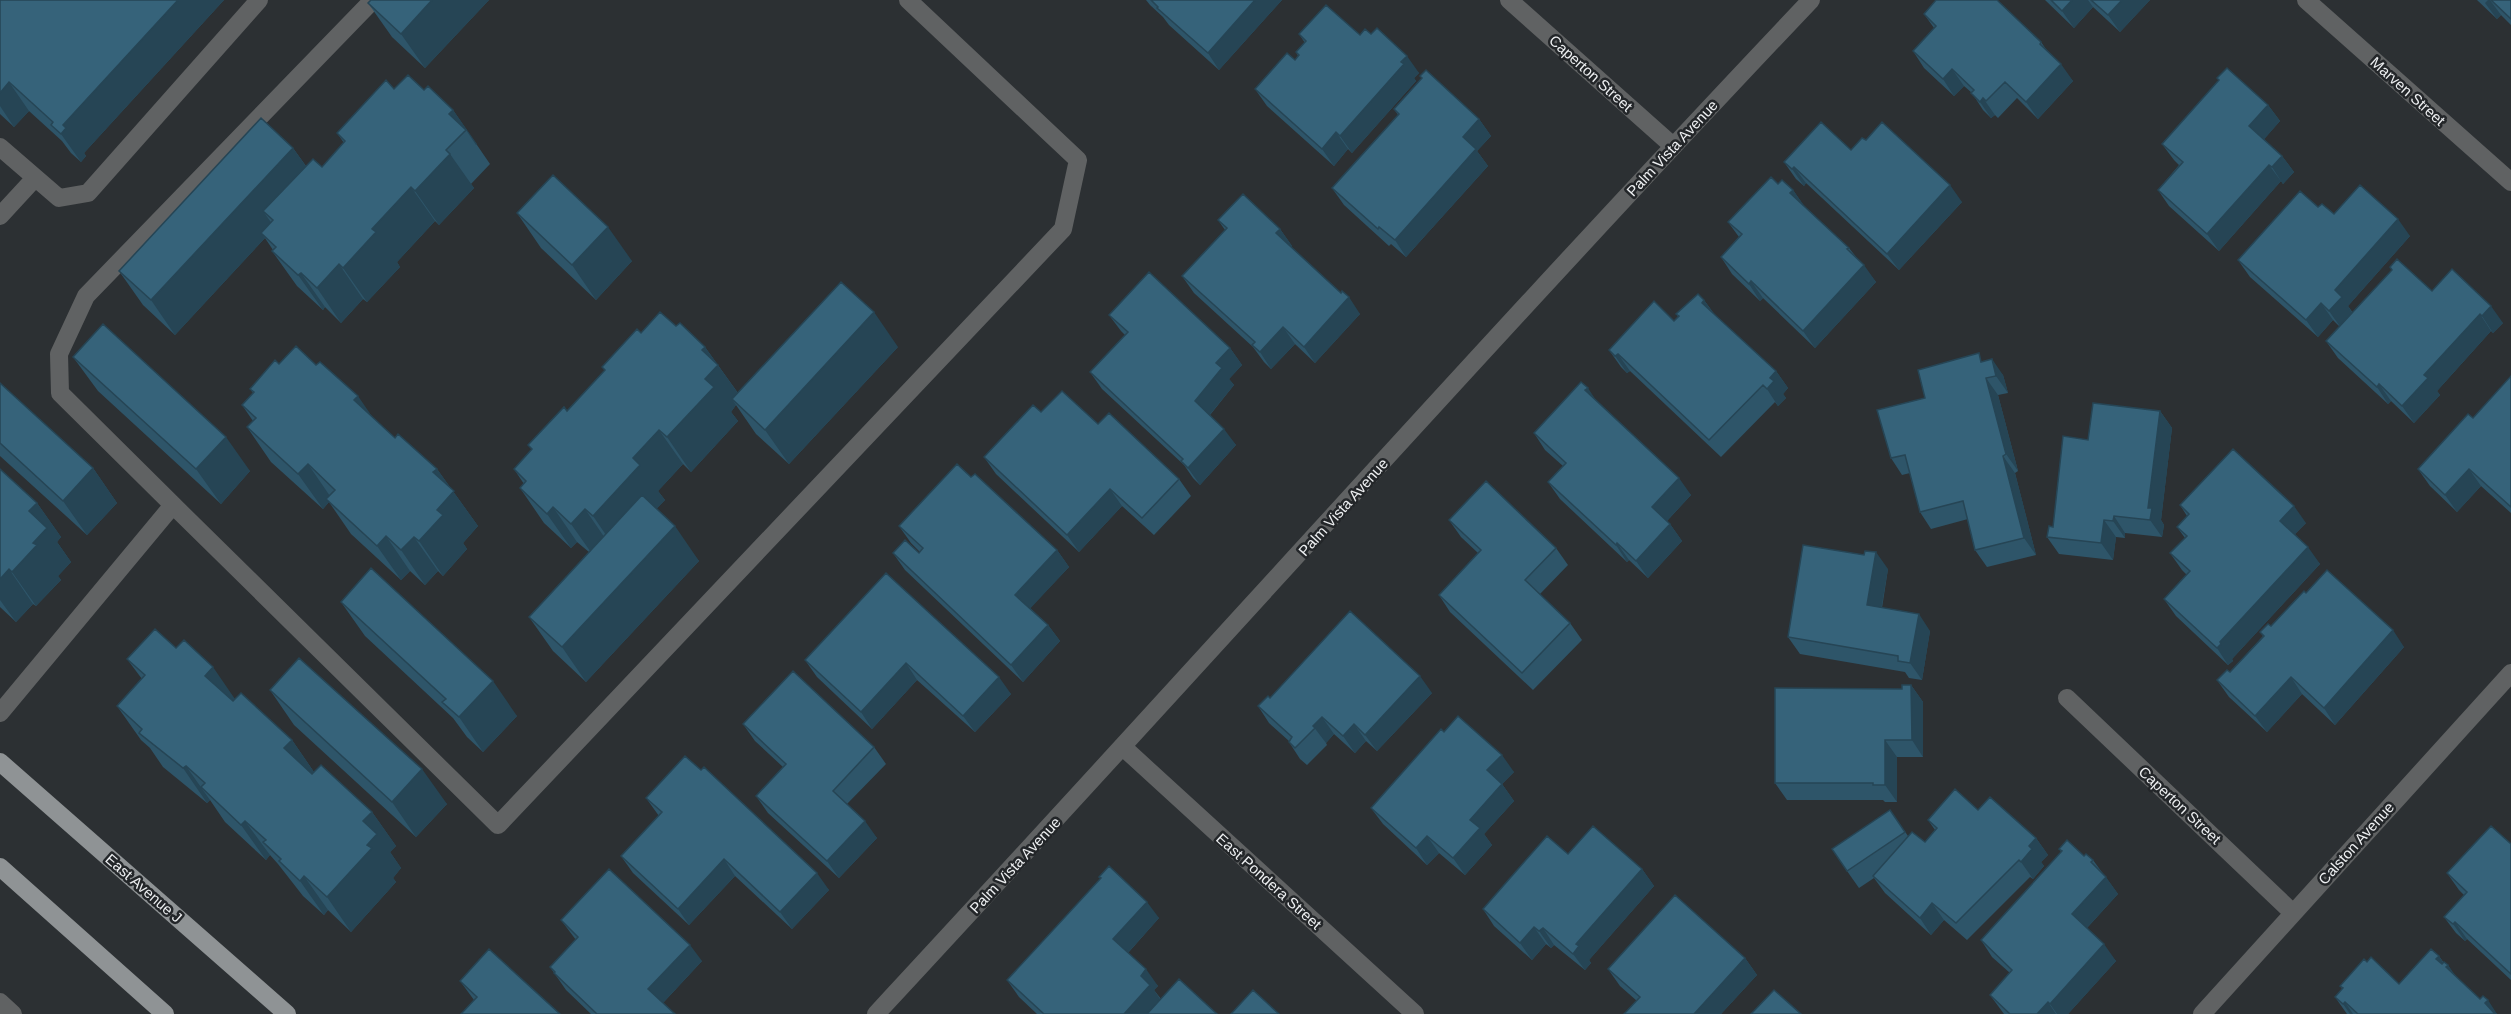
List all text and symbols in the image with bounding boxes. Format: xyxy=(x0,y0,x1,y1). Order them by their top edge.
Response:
street label: Caperton Street xyxy=(1546,31,1637,115)
street label: Marven Street xyxy=(2367,53,2449,129)
street label: Palm Vista Avenue xyxy=(1623,96,1721,200)
street label: Palm Vista Avenue xyxy=(1295,455,1391,559)
street label: Caperton Street xyxy=(2135,763,2225,848)
street label: Calston Avenue xyxy=(2315,798,2397,888)
street label: Palm Vista Avenue xyxy=(966,813,1064,917)
street label: East Pondera Street xyxy=(1213,829,1325,933)
street label: East Avenue J xyxy=(102,850,186,926)

